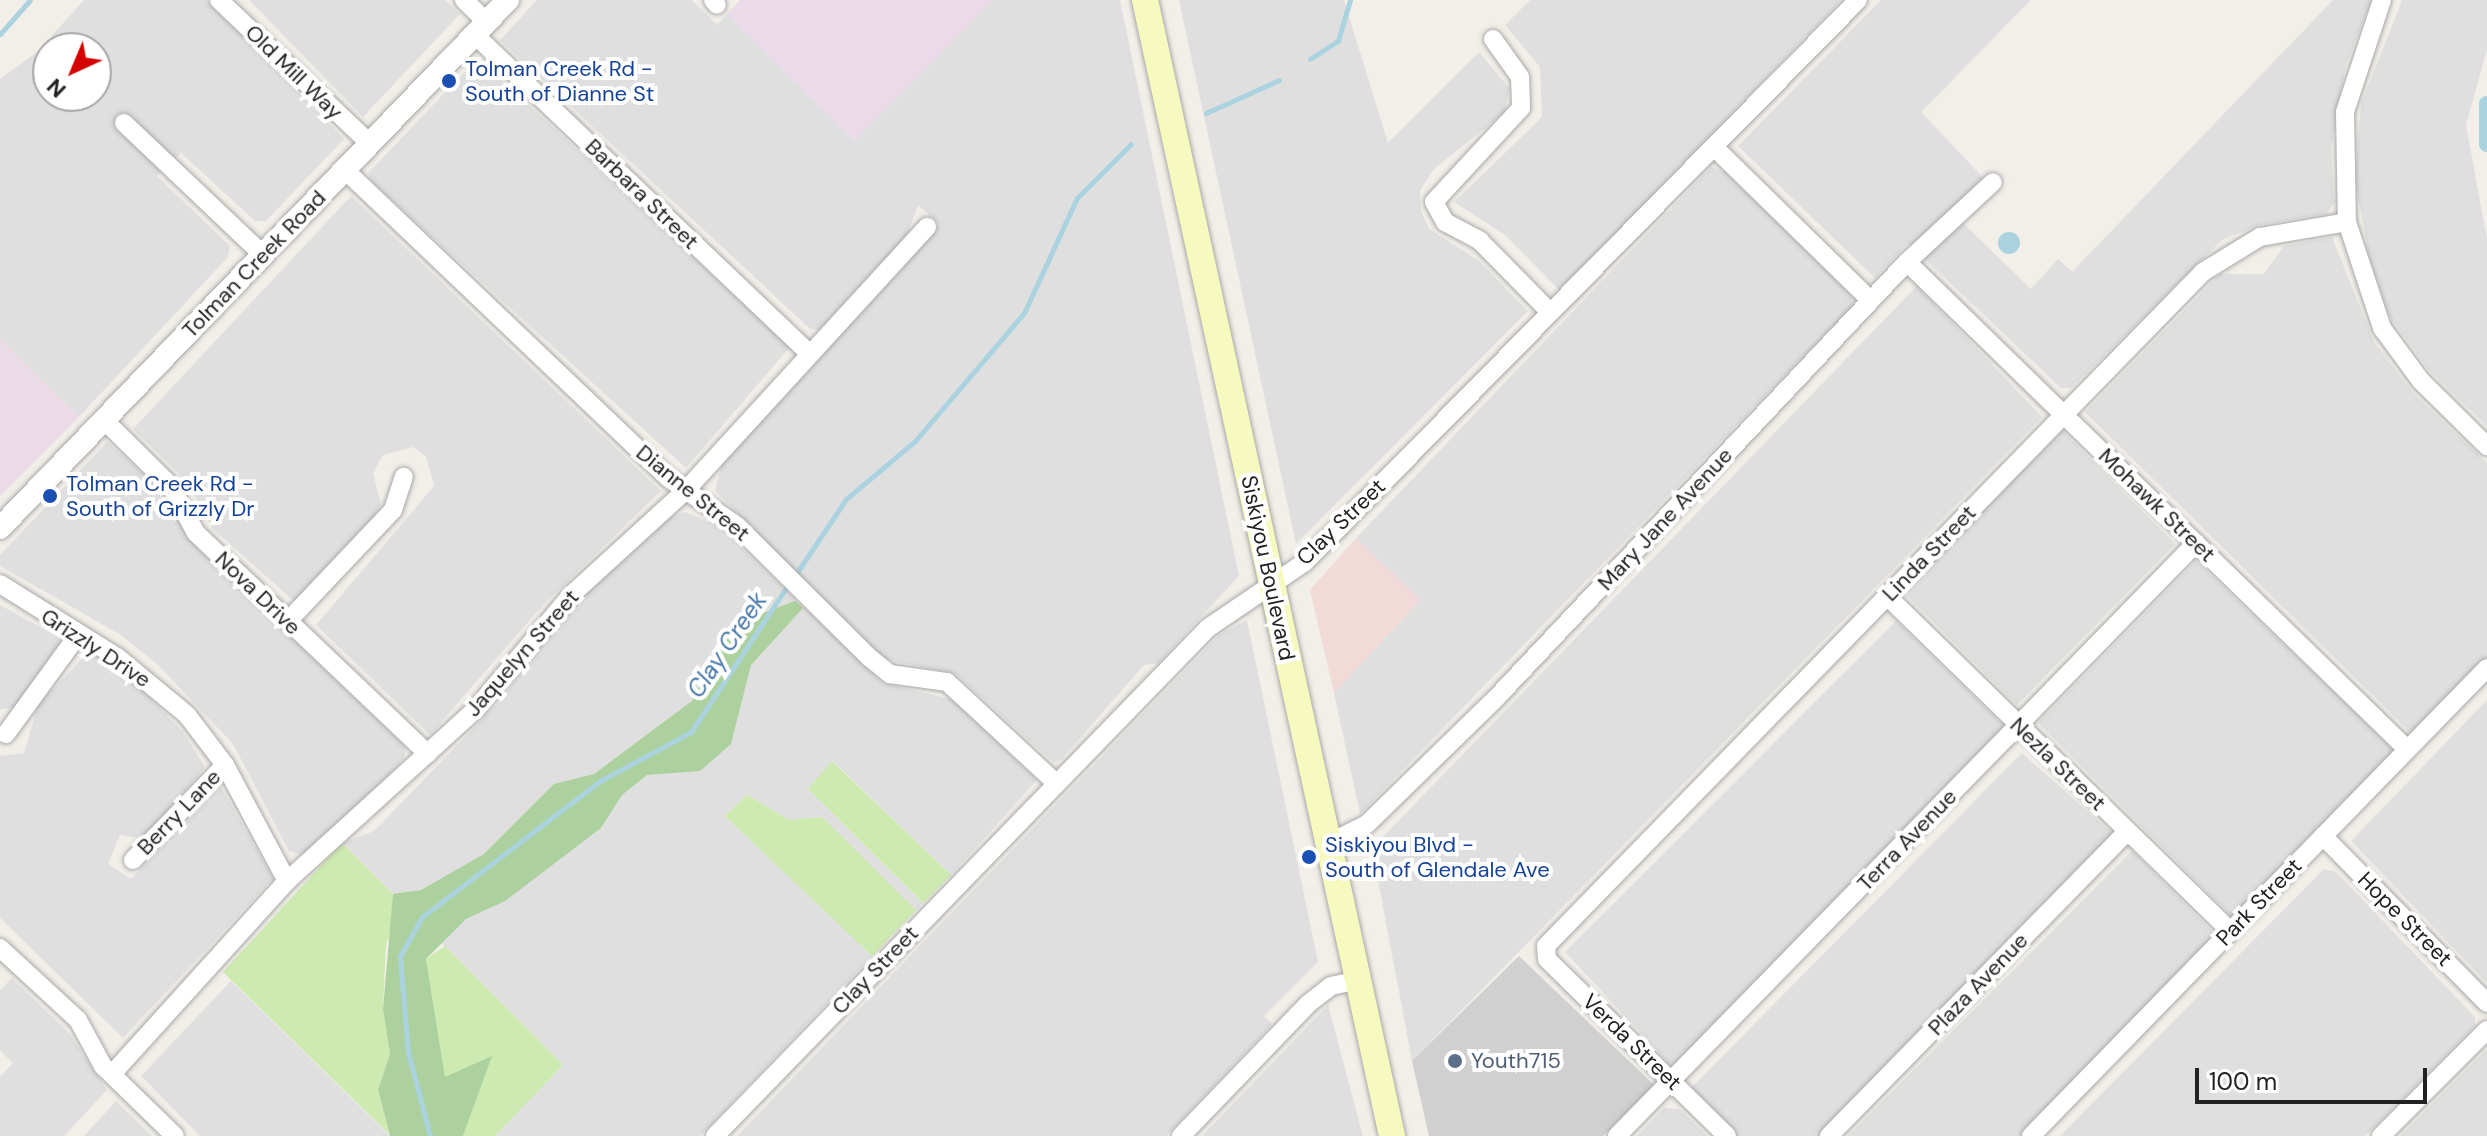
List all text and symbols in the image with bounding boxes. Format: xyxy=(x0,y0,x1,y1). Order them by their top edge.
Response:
street label: Old Mill Way xyxy=(240,19,348,125)
north arrow xyxy=(32,32,112,112)
place label: Tolman Creek Rd - South of Dianne St xyxy=(465,55,654,106)
text: N xyxy=(41,72,72,104)
marker: Tolman Creek Rd - South of Dianne St xyxy=(440,72,458,90)
street label: Barbara Street xyxy=(580,133,704,255)
street label: Tolman Creek Road xyxy=(177,185,331,343)
street label: Dianne Street xyxy=(631,439,755,547)
street label: Mary Jane Avenue xyxy=(1592,442,1738,596)
street label: Mohawk Street xyxy=(2093,443,2221,567)
place label: Tolman Creek Rd - South of Grizzly Dr xyxy=(66,470,254,522)
street label: Siskiyou Boulevard xyxy=(1235,473,1301,663)
street label: Clay Street xyxy=(1291,473,1391,571)
marker: Tolman Creek Rd - South of Grizzly Dr xyxy=(41,487,59,505)
street label: Linda Street xyxy=(1877,499,1981,607)
street label: Nova Drive xyxy=(210,546,306,640)
street label: Jaquelyn Street xyxy=(460,584,584,722)
water label: Clay Creek xyxy=(681,587,773,703)
street label: Grizzly Drive xyxy=(36,603,156,693)
street label: Nezla Street xyxy=(2005,712,2111,816)
street label: Berry Lane xyxy=(132,764,226,860)
street label: Terra Avenue xyxy=(1852,783,1962,897)
place label: Siskiyou Blvd - South of Glendale Ave xyxy=(1325,831,1550,882)
marker: Siskiyou Blvd - South of Glendale Ave xyxy=(1300,848,1318,866)
street label: Park Street xyxy=(2211,853,2307,951)
street label: Hope Street xyxy=(2352,866,2458,972)
street label: Clay Street xyxy=(826,920,924,1020)
street label: Plaza Avenue xyxy=(1923,927,2033,1041)
street label: Verda Street xyxy=(1577,988,1687,1096)
place label: Youth715 xyxy=(1471,1048,1561,1074)
marker: Youth715 xyxy=(1446,1052,1464,1070)
scale bar xyxy=(2199,1052,2431,1102)
text: 100 m xyxy=(2209,1066,2277,1097)

